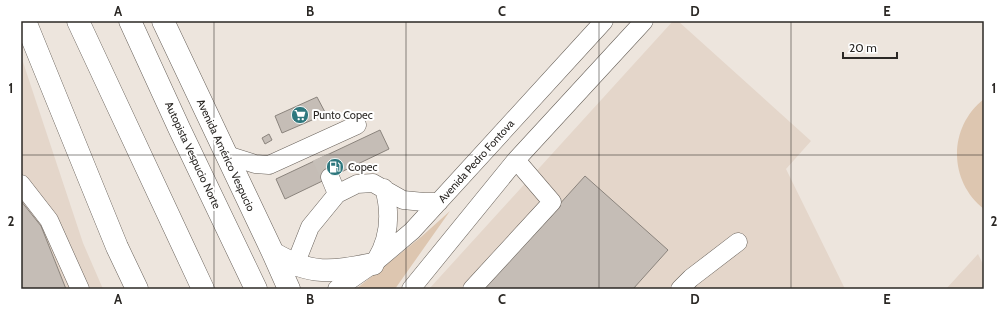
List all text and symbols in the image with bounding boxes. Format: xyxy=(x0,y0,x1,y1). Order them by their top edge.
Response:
text: A xyxy=(114,3,123,19)
text: B xyxy=(306,3,314,19)
text: C xyxy=(498,3,506,19)
text: D xyxy=(690,3,700,19)
text: E xyxy=(883,3,891,19)
scale bar xyxy=(843,34,897,60)
text: 20 m xyxy=(849,40,877,55)
text: 1 xyxy=(9,80,13,96)
text: 1 xyxy=(992,80,996,96)
street label: Avenida Américo Vespucio xyxy=(194,97,258,213)
street label: Autopista Vespucio Norte xyxy=(162,99,224,211)
supermarket icon: Punto Copec xyxy=(290,105,310,125)
place label: Punto Copec xyxy=(313,108,373,122)
street label: Avenida Pedro Fontova xyxy=(435,116,517,205)
fuel station icon: Copec xyxy=(325,157,345,177)
place label: Copec xyxy=(348,160,377,174)
text: 2 xyxy=(8,213,15,229)
text: 2 xyxy=(991,213,998,229)
text: A xyxy=(114,291,123,307)
text: B xyxy=(306,291,314,307)
text: C xyxy=(498,291,506,307)
text: D xyxy=(690,291,700,307)
text: E xyxy=(883,291,891,307)

